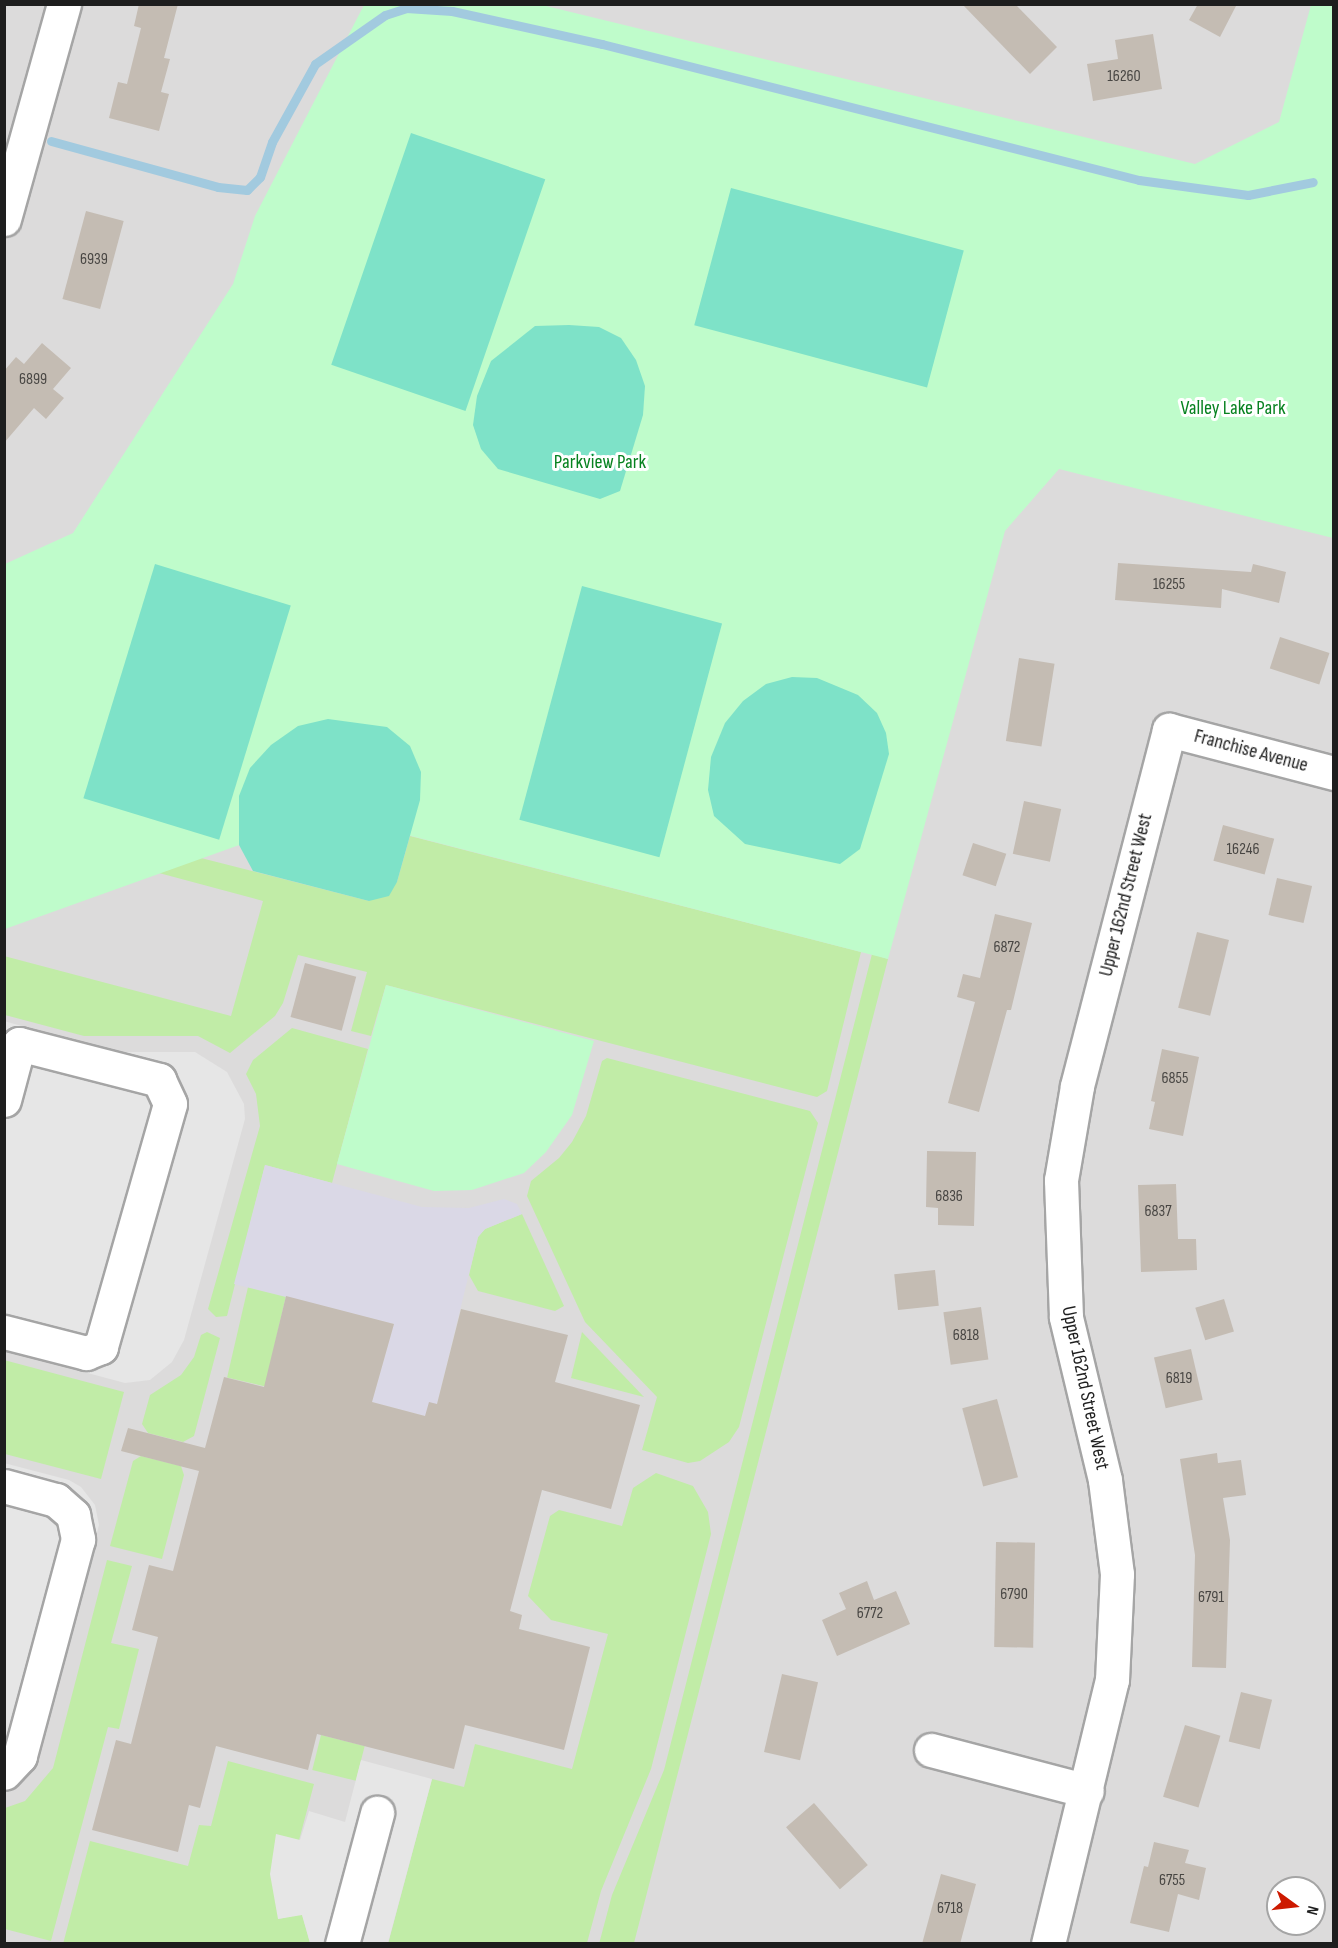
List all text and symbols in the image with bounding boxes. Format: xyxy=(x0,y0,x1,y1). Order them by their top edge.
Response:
house number: 16260 xyxy=(1107,67,1141,87)
house number: 6939 xyxy=(80,250,108,270)
house number: 6899 xyxy=(19,370,47,390)
park label: Valley Lake Park xyxy=(1180,396,1286,420)
park label: Parkview Park xyxy=(554,450,646,474)
house number: 16255 xyxy=(1153,575,1185,595)
street label: Franchise Avenue xyxy=(1191,724,1311,778)
street label: Upper 162nd Street West xyxy=(1094,811,1158,979)
house number: 16246 xyxy=(1227,840,1259,860)
house number: 6872 xyxy=(994,938,1020,958)
house number: 6855 xyxy=(1162,1069,1188,1089)
house number: 6836 xyxy=(935,1187,963,1207)
house number: 6837 xyxy=(1144,1202,1172,1222)
street label: Upper 162nd Street West xyxy=(1056,1304,1114,1472)
house number: 6818 xyxy=(953,1326,979,1346)
house number: 6819 xyxy=(1166,1369,1192,1389)
house number: 6790 xyxy=(1000,1585,1028,1605)
house number: 6791 xyxy=(1198,1588,1224,1608)
house number: 6772 xyxy=(857,1604,883,1624)
house number: 6755 xyxy=(1159,1871,1185,1891)
north arrow xyxy=(1266,1876,1326,1936)
house number: 6718 xyxy=(937,1899,963,1919)
text: N xyxy=(1302,1904,1322,1917)

